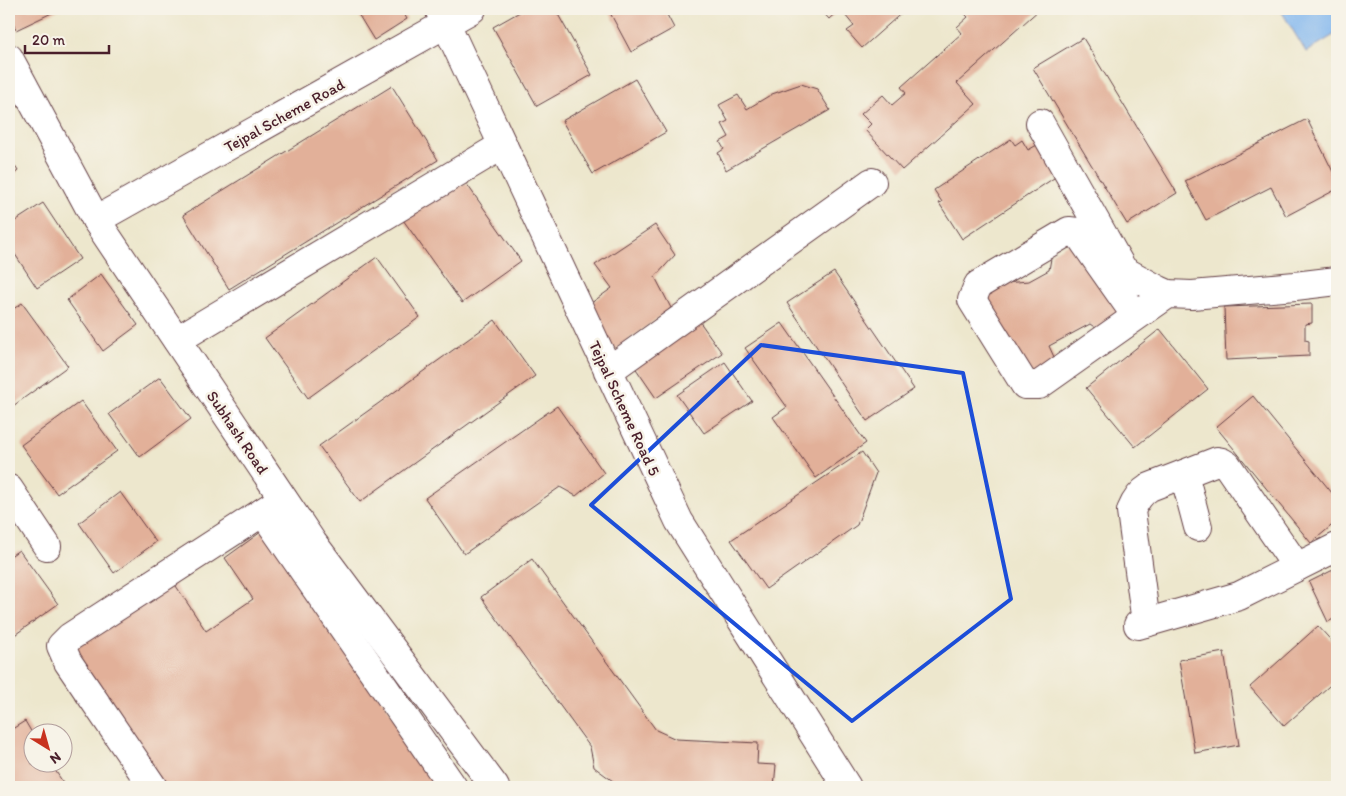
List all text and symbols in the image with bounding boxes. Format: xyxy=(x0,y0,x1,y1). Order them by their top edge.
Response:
scale bar xyxy=(25,22,109,54)
text: 20 m xyxy=(32,31,66,49)
street label: Tejpal Scheme Road xyxy=(221,74,348,156)
street label: Tejpal Scheme Road 5 xyxy=(585,338,664,479)
street label: Subhash Road xyxy=(203,387,273,478)
north arrow xyxy=(22,724,72,774)
text: N xyxy=(47,748,64,768)

